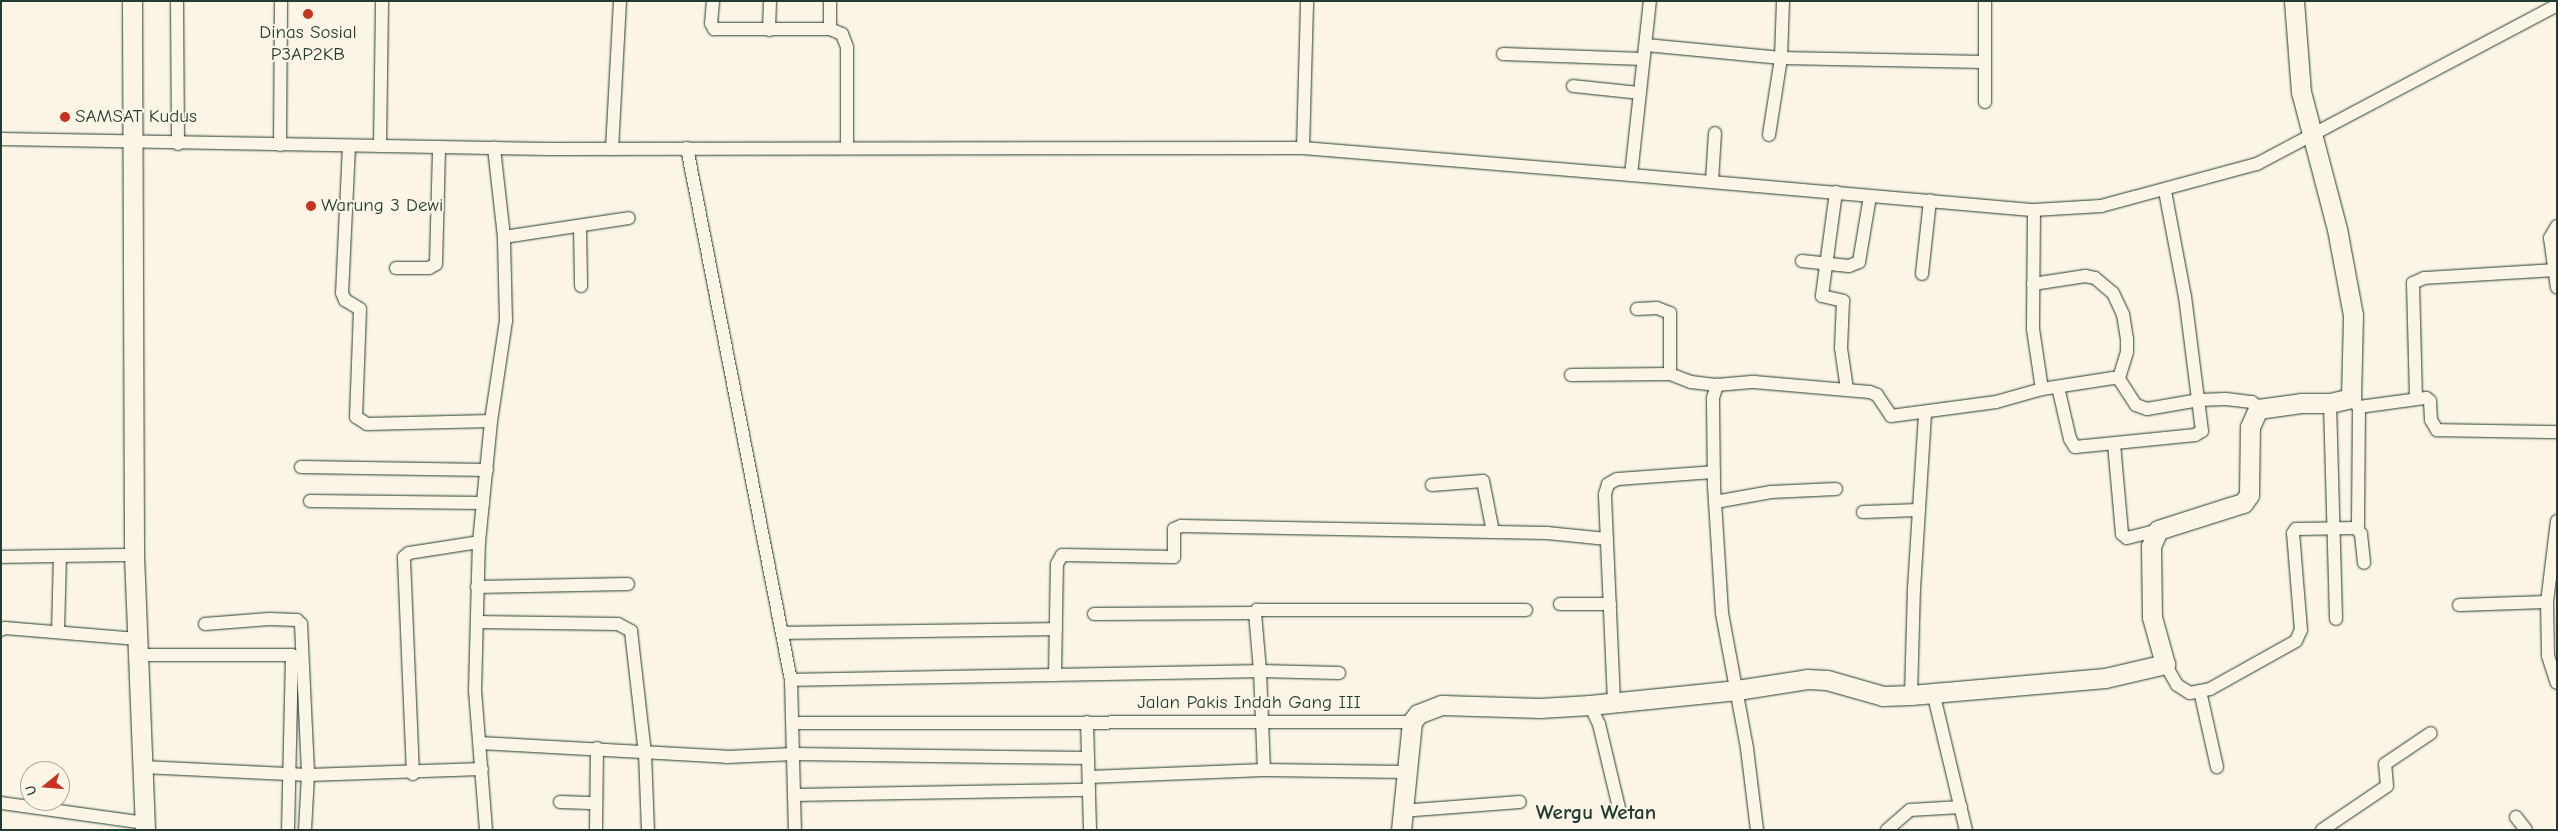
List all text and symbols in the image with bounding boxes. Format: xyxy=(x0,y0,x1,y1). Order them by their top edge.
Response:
marker: Dinas Sosial P3AP2KB xyxy=(302,8,314,20)
place label: Dinas Sosial P3AP2KB xyxy=(259,22,357,66)
place label: SAMSAT Kudus xyxy=(75,106,197,128)
marker: SAMSAT Kudus xyxy=(59,111,71,123)
place label: Warung 3 Dewi xyxy=(321,195,443,217)
marker: Warung 3 Dewi xyxy=(305,200,317,212)
street label: Jalan Pakis Indah Gang III xyxy=(1137,692,1361,714)
north arrow xyxy=(20,761,70,811)
text: U xyxy=(22,783,41,797)
district label: Wergu Wetan xyxy=(1536,799,1656,825)

